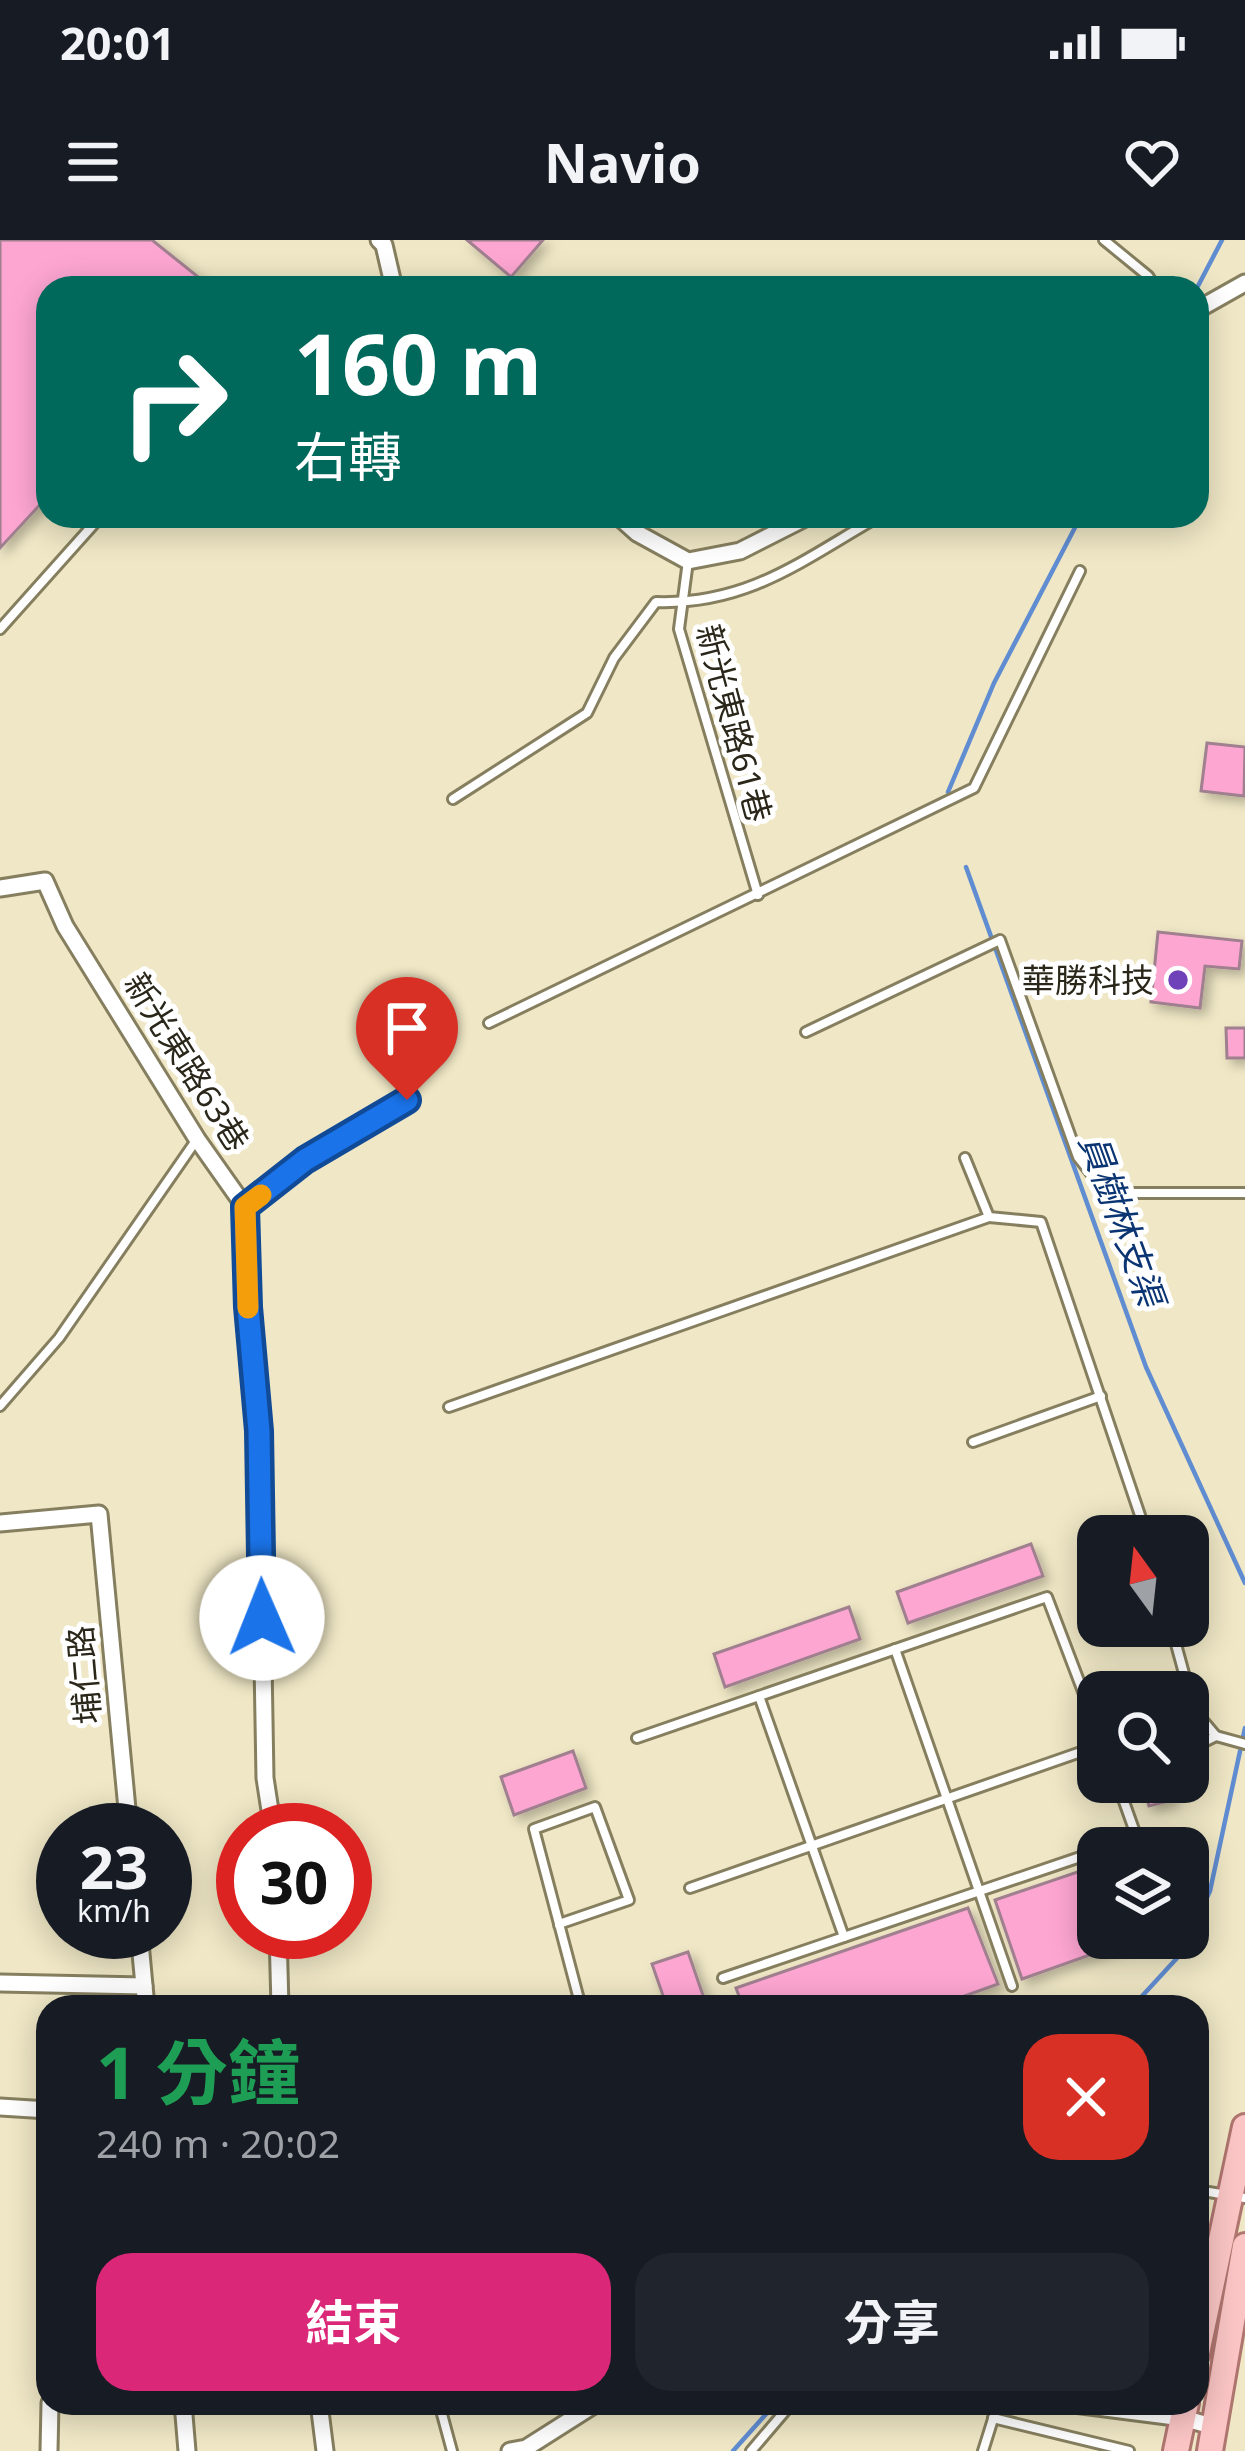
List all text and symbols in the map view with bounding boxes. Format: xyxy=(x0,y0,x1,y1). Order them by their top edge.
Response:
text: 20:01 xyxy=(60,12,176,73)
text: Navio xyxy=(544,125,701,199)
icon: menu xyxy=(60,129,126,195)
icon: heart xyxy=(1119,129,1185,195)
text: 160 m xyxy=(294,305,542,420)
icon: right xyxy=(96,324,252,480)
text: 右轉 xyxy=(294,419,402,493)
street label: 新光東路61巷 xyxy=(687,619,782,827)
place label: 華勝科技 xyxy=(1022,957,1154,1002)
street label: 新光東路63巷 xyxy=(115,964,260,1160)
marker: 華勝科技 xyxy=(1165,967,1191,993)
pin xyxy=(356,977,458,1100)
icon: arrive xyxy=(374,995,440,1061)
water label: 員樹林支渠 xyxy=(1069,1127,1178,1317)
north arrow xyxy=(1077,1515,1209,1647)
map controls xyxy=(1077,1515,1209,1959)
position arrow xyxy=(199,1555,325,1681)
street label: 埔仁路 xyxy=(57,1624,110,1726)
button: search xyxy=(1077,1671,1209,1803)
speed limit sign: 30 xyxy=(216,1803,372,1959)
text: 23 xyxy=(80,1825,148,1907)
button: layers xyxy=(1077,1827,1209,1959)
text: km/h xyxy=(77,1890,151,1931)
text: 1 分鐘 xyxy=(96,2022,300,2120)
button: close xyxy=(1023,2034,1149,2160)
text: 240 m · 20:02 xyxy=(96,2116,340,2169)
button: 結束 xyxy=(96,2253,611,2391)
button: 分享 xyxy=(635,2253,1149,2391)

